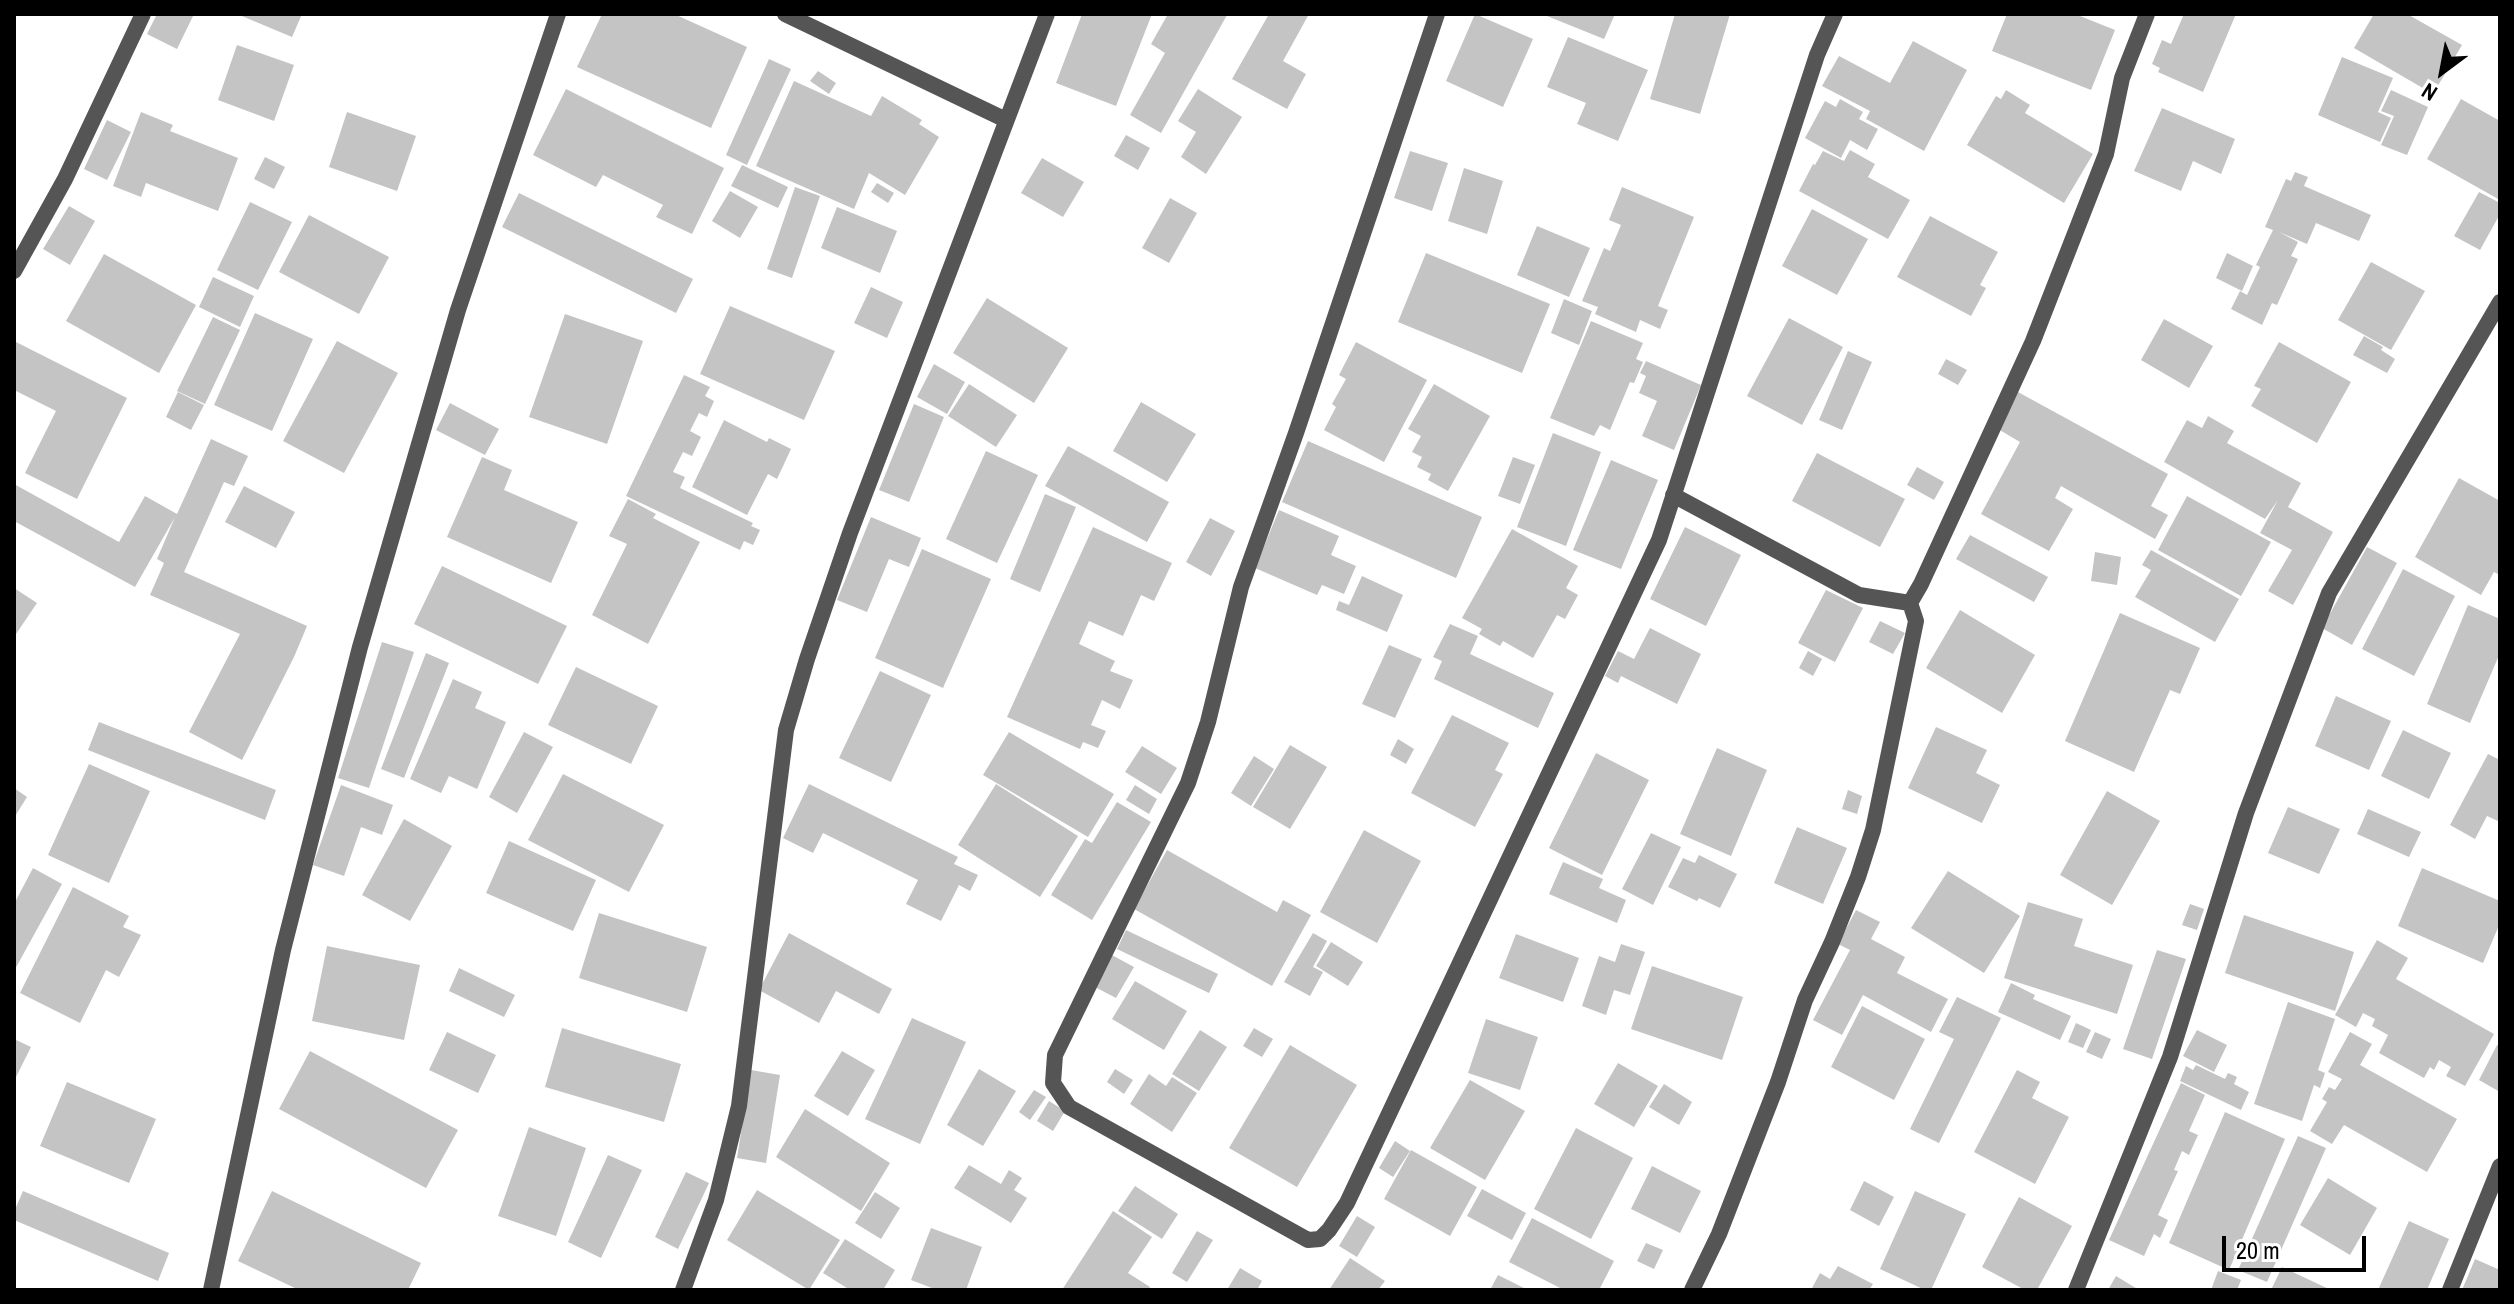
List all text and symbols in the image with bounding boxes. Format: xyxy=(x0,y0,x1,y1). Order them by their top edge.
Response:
north arrow xyxy=(2402,32,2482,112)
text: N xyxy=(2416,76,2443,109)
scale bar xyxy=(2226,1220,2370,1270)
text: 20 m xyxy=(2236,1234,2280,1266)

